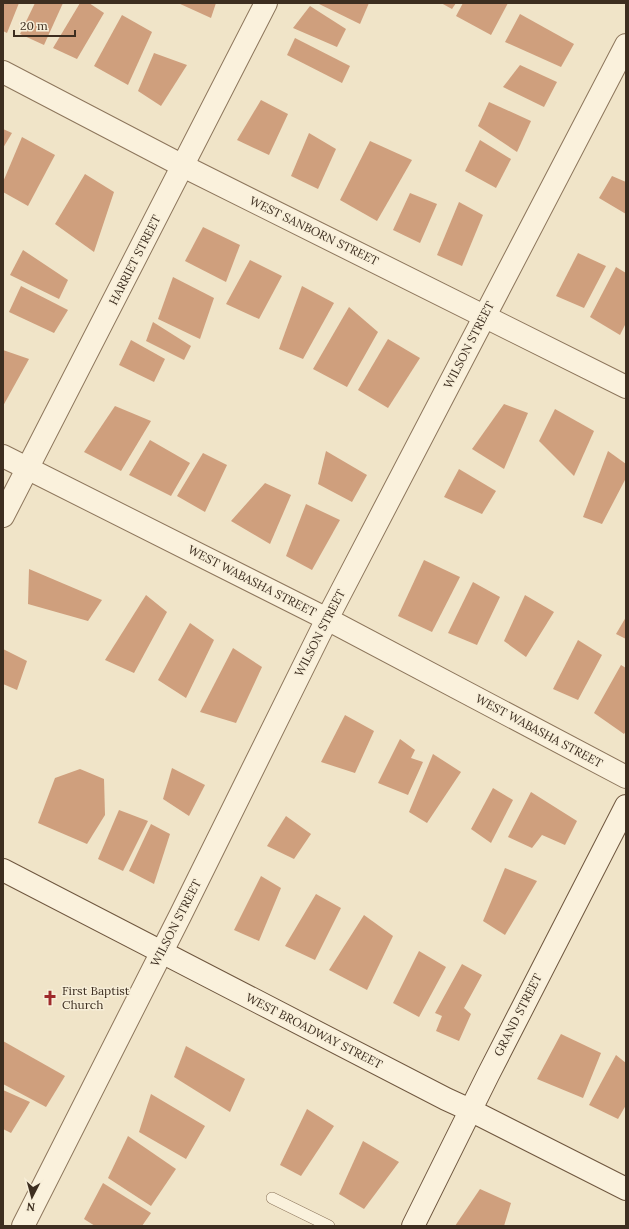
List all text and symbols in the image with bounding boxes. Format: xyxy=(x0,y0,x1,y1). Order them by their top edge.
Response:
scale bar xyxy=(14,12,75,38)
text: 20 m xyxy=(20,18,48,33)
street label: WEST SANBORN STREET xyxy=(247,193,382,269)
street label: HARRIET STREET xyxy=(105,212,164,307)
street label: WILSON STREET xyxy=(440,298,497,391)
street label: WEST WABASHA STREET xyxy=(186,542,319,620)
street label: WILSON STREET xyxy=(291,586,348,679)
street label: WEST WABASHA STREET xyxy=(473,691,606,771)
street label: WILSON STREET xyxy=(147,876,204,969)
street label: GRAND STREET xyxy=(490,971,545,1059)
place label: First Baptist Church xyxy=(62,983,130,1012)
church icon: First Baptist Church xyxy=(41,989,59,1007)
street label: WEST BROADWAY STREET xyxy=(243,989,385,1072)
north arrow xyxy=(12,1177,52,1217)
text: N xyxy=(26,1199,36,1214)

